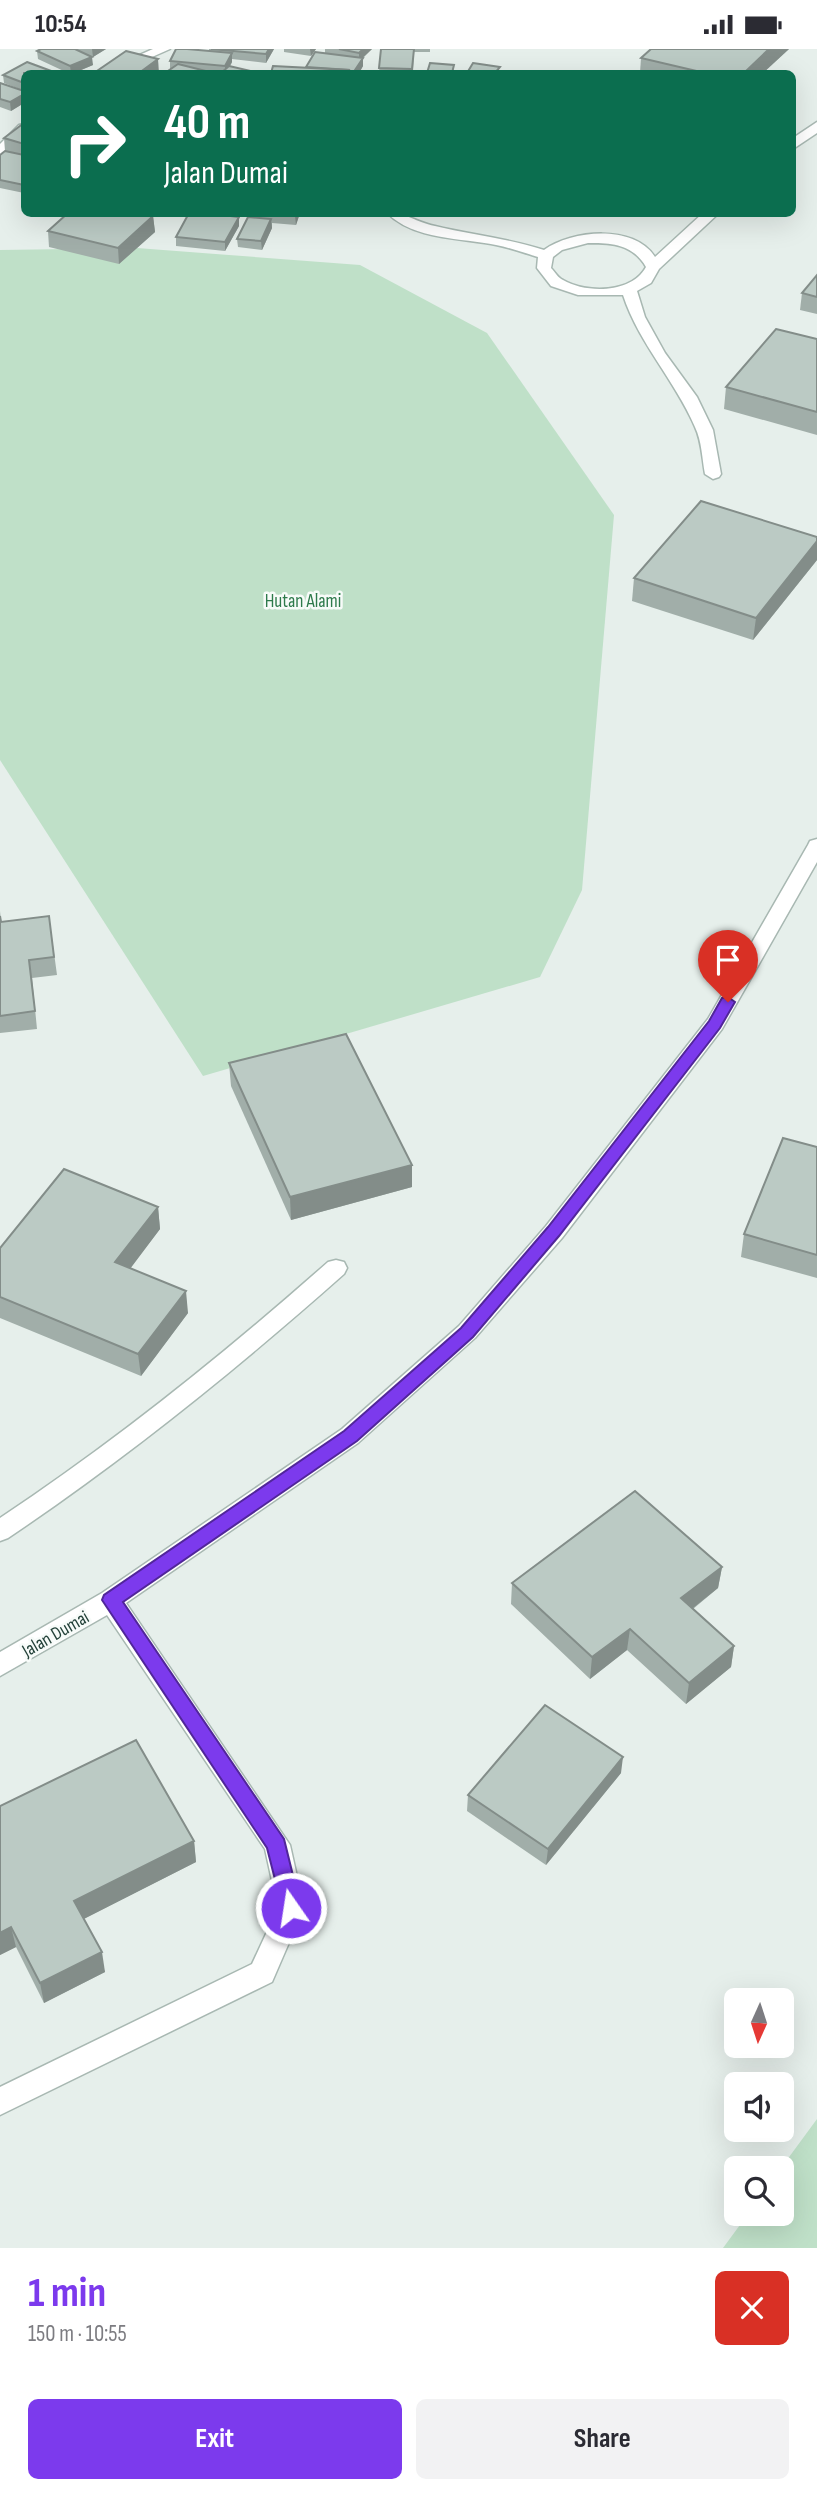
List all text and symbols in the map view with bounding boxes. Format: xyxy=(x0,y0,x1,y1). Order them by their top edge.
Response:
text: 10:54 xyxy=(35,9,87,40)
text: 40 m xyxy=(164,94,250,153)
icon: right xyxy=(49,98,140,189)
text: Jalan Dumai xyxy=(164,154,288,193)
park label: Hutan Alami xyxy=(265,590,341,613)
pin xyxy=(698,930,758,1002)
icon: arrive xyxy=(709,941,747,979)
street label: Jalan Dumai xyxy=(17,1606,93,1663)
position arrow xyxy=(254,1871,328,1945)
north arrow xyxy=(724,1988,794,2058)
map controls xyxy=(724,1988,794,2226)
button: sound xyxy=(724,2072,794,2142)
button: search xyxy=(724,2156,794,2226)
text: 1 min xyxy=(28,2268,106,2319)
button: close xyxy=(715,2271,789,2345)
text: 150 m · 10:55 xyxy=(28,2320,127,2348)
button: Exit xyxy=(28,2399,402,2479)
button: Share xyxy=(416,2399,789,2479)

